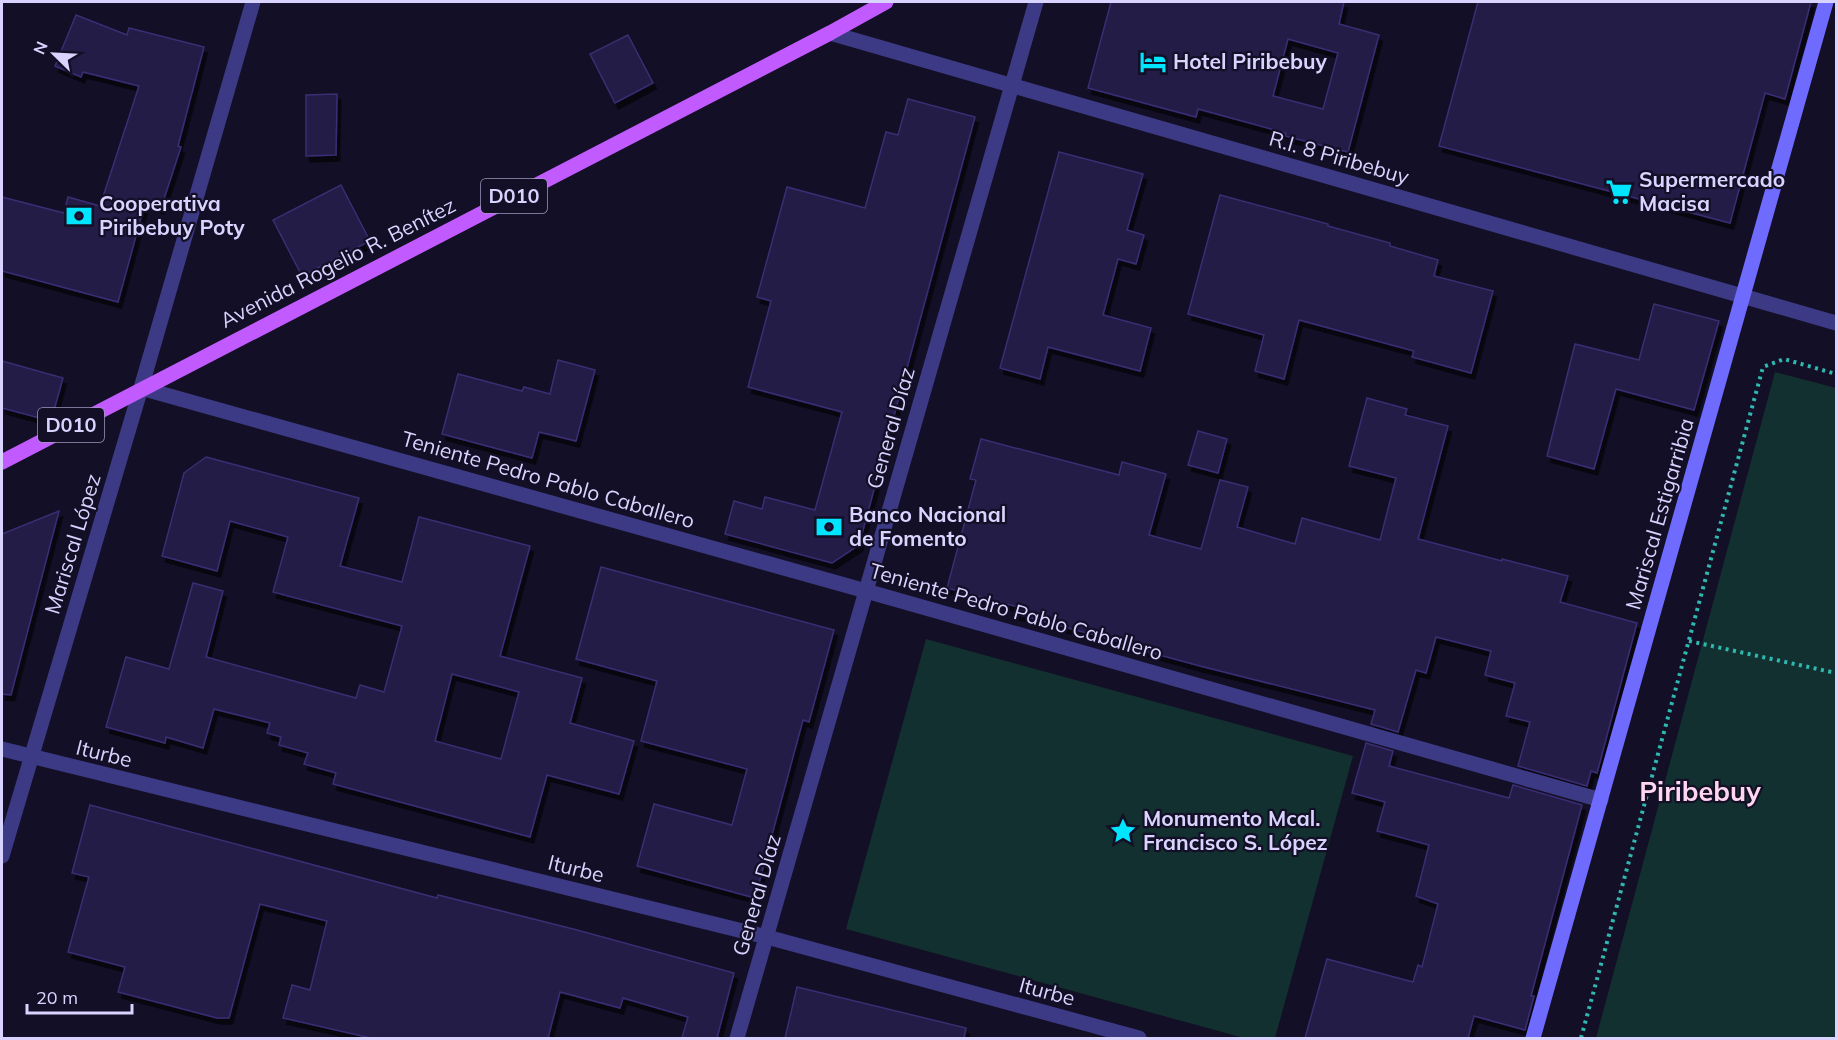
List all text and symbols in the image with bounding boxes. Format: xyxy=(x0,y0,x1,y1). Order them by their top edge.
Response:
north arrow xyxy=(24,24,84,84)
text: N xyxy=(29,38,52,57)
hotel icon: Hotel Piribebuy xyxy=(1138,47,1168,77)
place label: Hotel Piribebuy xyxy=(1173,48,1327,74)
street label: R.I. 8 Piribebuy xyxy=(1266,125,1412,189)
place label: Supermercado Macisa xyxy=(1639,166,1785,216)
supermarket icon: Supermercado Macisa xyxy=(1604,177,1634,207)
road number: D010 xyxy=(481,179,547,213)
place label: Cooperativa Piribebuy Poty xyxy=(99,190,245,240)
street label: Avenida Rogelio R. Benítez xyxy=(216,191,460,333)
bank icon: Cooperativa Piribebuy Poty xyxy=(64,201,94,231)
street label: General Díaz xyxy=(860,364,920,492)
road number: D010 xyxy=(38,408,104,442)
street label: Mariscal Estigarribia xyxy=(1619,415,1699,612)
street label: Teniente Pedro Pablo Caballero xyxy=(399,425,698,533)
street label: Mariscal López xyxy=(38,470,106,617)
place label: Banco Nacional de Fomento xyxy=(849,501,1006,551)
bank icon: Banco Nacional de Fomento xyxy=(814,512,844,542)
street label: Teniente Pedro Pablo Caballero xyxy=(867,557,1166,665)
street label: Iturbe xyxy=(74,734,135,772)
district label: Piribebuy xyxy=(1639,774,1761,808)
place label: Monumento Mcal. Francisco S. López xyxy=(1143,805,1328,855)
place icon: Monumento Mcal. Francisco S. López xyxy=(1108,816,1138,846)
street label: General Díaz xyxy=(726,831,786,959)
street label: Iturbe xyxy=(546,849,607,887)
street label: Iturbe xyxy=(1017,971,1078,1011)
scale bar xyxy=(27,977,132,1015)
text: 20 m xyxy=(36,986,78,1009)

